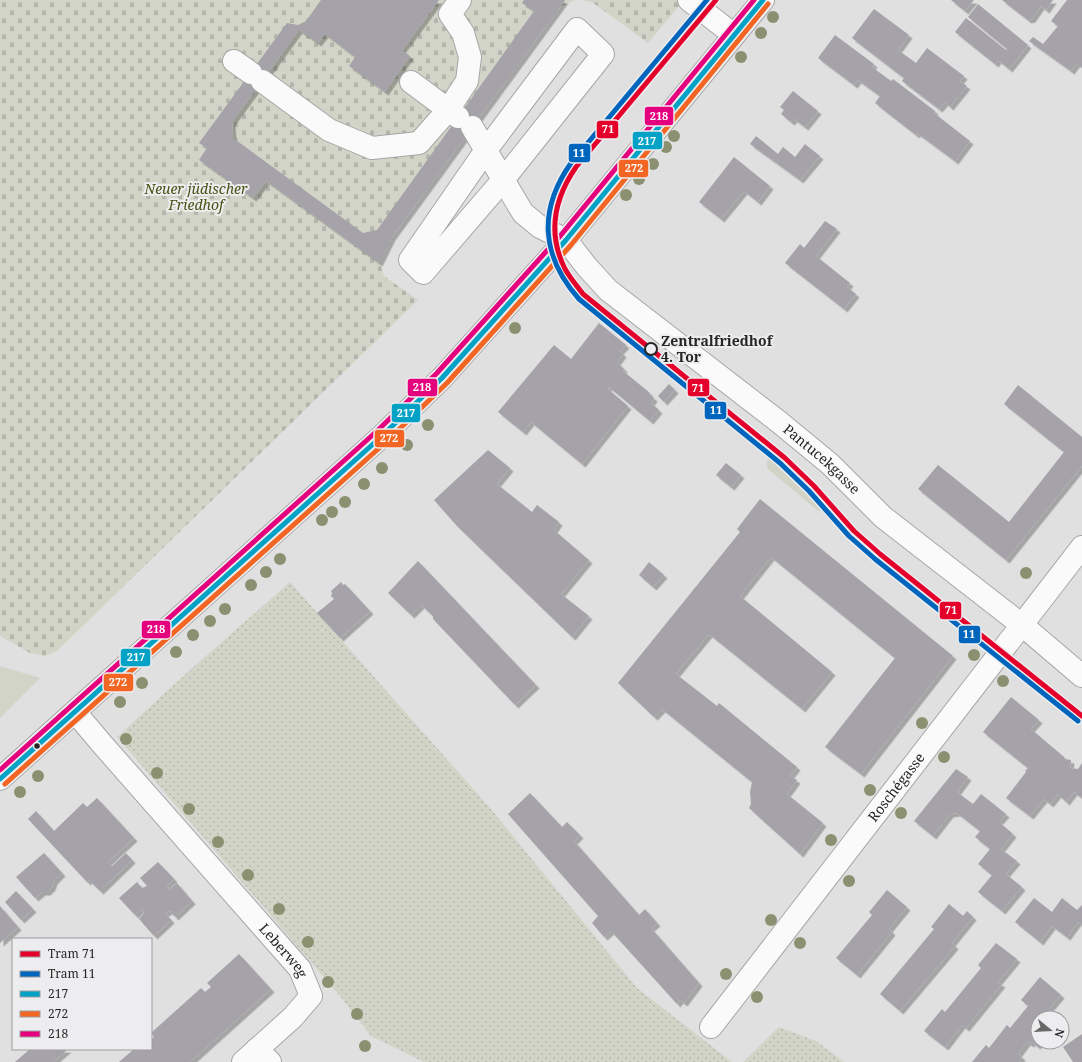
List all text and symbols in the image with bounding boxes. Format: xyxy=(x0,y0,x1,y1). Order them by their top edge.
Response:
line badge: 218 xyxy=(644,106,674,126)
text: 218 xyxy=(650,108,668,123)
line badge: 71 xyxy=(596,120,619,139)
text: 71 xyxy=(602,121,614,136)
line badge: 217 xyxy=(632,131,663,150)
text: 217 xyxy=(638,133,656,148)
line badge: 11 xyxy=(568,143,591,163)
text: 11 xyxy=(573,145,585,160)
line badge: 272 xyxy=(618,159,649,178)
text: 272 xyxy=(625,160,643,175)
park label: Neuer jüdischer Friedhof xyxy=(143,179,248,214)
place label: Zentralfriedhof 4. Tor xyxy=(661,331,774,366)
marker: Zentralfriedhof 4. Tor xyxy=(644,342,658,356)
line badge: 218 xyxy=(407,378,438,397)
line badge: 71 xyxy=(687,378,710,397)
text: 218 xyxy=(413,379,431,394)
text: 71 xyxy=(692,380,704,395)
line badge: 11 xyxy=(704,401,727,420)
text: 11 xyxy=(710,402,722,417)
line badge: 217 xyxy=(391,403,421,423)
text: 217 xyxy=(397,405,415,420)
street label: Pantucekgasse xyxy=(779,419,865,498)
line badge: 272 xyxy=(374,429,405,448)
text: 272 xyxy=(380,430,398,445)
line badge: 71 xyxy=(939,601,962,620)
text: 71 xyxy=(945,602,957,617)
line badge: 218 xyxy=(141,620,171,639)
text: 218 xyxy=(147,621,165,636)
line badge: 11 xyxy=(958,625,981,644)
text: 11 xyxy=(963,626,975,641)
line badge: 217 xyxy=(120,648,151,667)
text: 217 xyxy=(127,649,145,664)
line badge: 272 xyxy=(103,673,134,692)
text: 272 xyxy=(109,674,127,689)
unlabelled marker xyxy=(32,741,42,751)
street label: Roschégasse xyxy=(863,749,929,825)
street label: Leberweg xyxy=(255,919,313,981)
legend xyxy=(12,938,152,1050)
text: Tram 71 xyxy=(48,945,95,962)
text: Tram 11 xyxy=(48,965,95,982)
text: 217 xyxy=(48,985,68,1002)
text: 272 xyxy=(48,1005,68,1022)
north arrow xyxy=(1030,1010,1070,1050)
text: 218 xyxy=(48,1025,68,1042)
text: N xyxy=(1051,1027,1068,1040)

